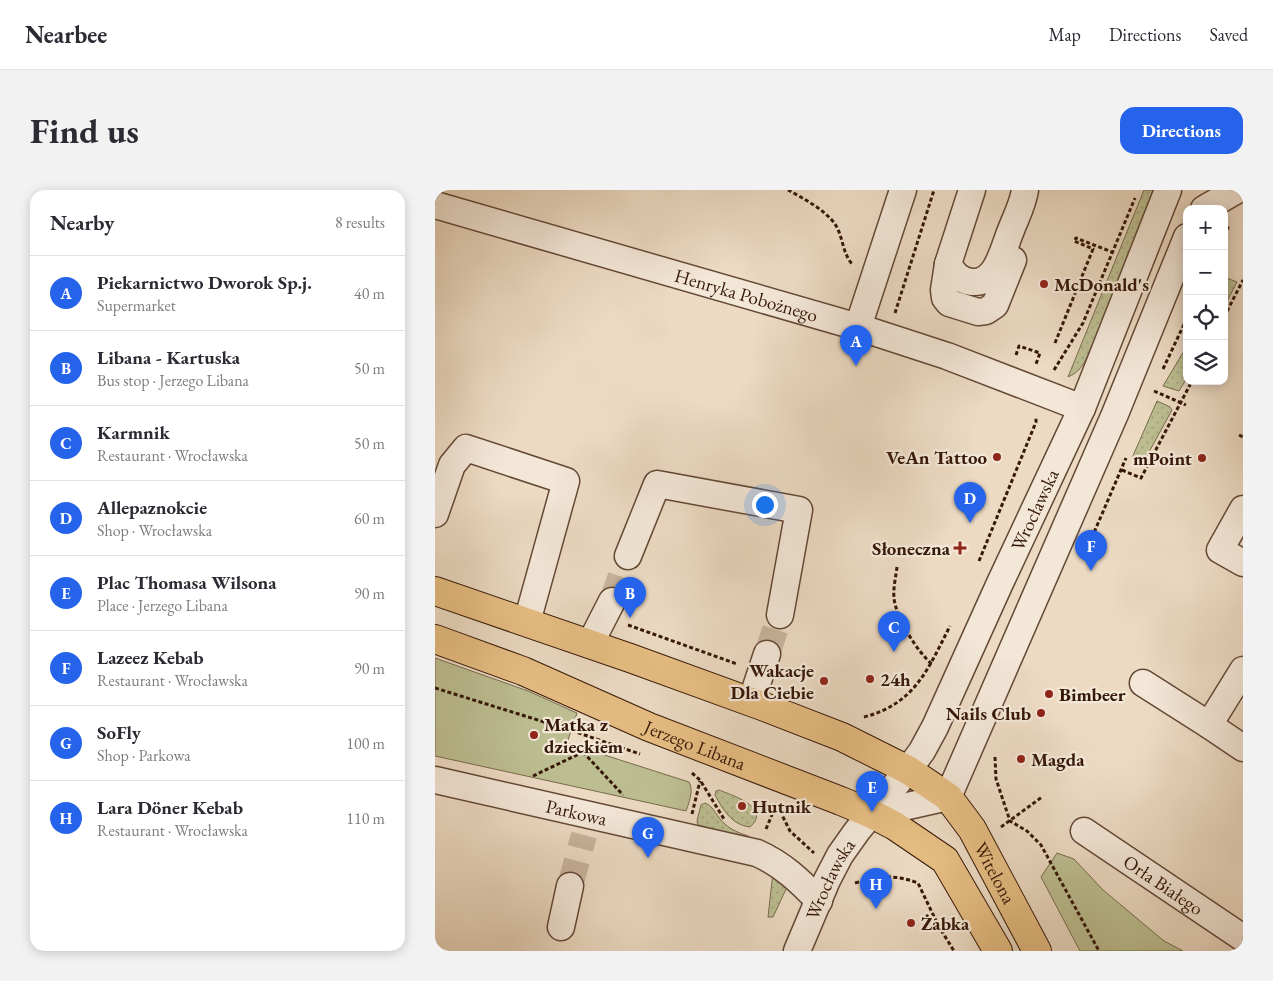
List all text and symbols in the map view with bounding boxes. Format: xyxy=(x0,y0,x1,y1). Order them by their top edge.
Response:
text: Nearbee xyxy=(25,19,107,50)
text: Map xyxy=(1049,23,1081,46)
text: Directions xyxy=(1109,23,1181,46)
text: Saved xyxy=(1209,23,1248,46)
button: Directions xyxy=(1120,107,1243,154)
text: Find us xyxy=(30,108,139,153)
map controls xyxy=(1183,205,1228,385)
button: + xyxy=(1183,205,1228,250)
text: Nearby xyxy=(50,209,114,236)
text: 8 results xyxy=(335,212,385,233)
button: − xyxy=(1183,250,1228,295)
street label: Henryka Pobożnego xyxy=(672,263,821,328)
text: Piekarnictwo Dworok Sp.j. xyxy=(97,270,312,295)
place label: McDonald's xyxy=(1054,272,1149,297)
marker: McDonald's xyxy=(1038,278,1050,290)
text: A xyxy=(60,283,72,304)
text: 40 m xyxy=(354,283,385,304)
text: Supermarket xyxy=(97,295,176,316)
button: locate xyxy=(1183,295,1228,340)
pin: A xyxy=(840,325,872,366)
button: layers xyxy=(1183,340,1228,385)
text: Libana - Kartuska xyxy=(97,345,240,370)
text: B xyxy=(61,358,71,379)
text: 50 m xyxy=(354,358,385,379)
text: Bus stop · Jerzego Libana xyxy=(97,370,249,391)
text: Karmnik xyxy=(97,420,170,445)
text: C xyxy=(60,433,72,454)
text: 50 m xyxy=(354,433,385,454)
text: Restaurant · Wrocławska xyxy=(97,445,248,466)
place label: VeAn Tattoo xyxy=(886,445,987,470)
place label: mPoint xyxy=(1133,446,1192,471)
marker: VeAn Tattoo xyxy=(991,451,1003,463)
marker: mPoint xyxy=(1196,452,1208,464)
street label: Wrocławska xyxy=(1005,465,1065,555)
pin: D xyxy=(954,482,986,523)
your location xyxy=(752,492,778,518)
text: Allepaznokcie xyxy=(97,495,207,520)
text: D xyxy=(60,508,72,529)
text: 60 m xyxy=(354,508,385,529)
text: Shop · Wrocławska xyxy=(97,520,212,541)
pin: F xyxy=(1075,530,1107,571)
place label: Słoneczna xyxy=(872,536,951,561)
marker: Słoneczna xyxy=(954,542,966,554)
text: Plac Thomasa Wilsona xyxy=(97,570,277,595)
pin: B xyxy=(614,577,646,618)
text: E xyxy=(61,583,71,604)
text: 90 m xyxy=(354,583,385,604)
text: Place · Jerzego Libana xyxy=(97,595,228,616)
pin: C xyxy=(878,611,910,652)
text: Lazeez Kebab xyxy=(97,645,204,670)
text: F xyxy=(62,658,70,679)
text: 90 m xyxy=(354,658,385,679)
place label: Wakacje Dla Ciebie xyxy=(731,658,814,705)
place label: 24h xyxy=(880,667,911,692)
text: Restaurant · Wrocławska xyxy=(97,670,248,691)
marker: 24h xyxy=(864,673,876,685)
marker: Wakacje Dla Ciebie xyxy=(818,675,830,687)
place label: Bimbeer xyxy=(1059,682,1126,707)
marker: Bimbeer xyxy=(1043,688,1055,700)
place label: Nails Club xyxy=(946,701,1031,726)
marker: Nails Club xyxy=(1035,707,1047,719)
place label: Matka z dzieckiem xyxy=(544,712,624,759)
street label: Jerzego Libana xyxy=(638,714,750,776)
text: SoFly xyxy=(97,720,141,745)
marker: Matka z dzieckiem xyxy=(528,729,540,741)
text: G xyxy=(60,733,72,754)
text: 100 m xyxy=(346,733,385,754)
text: Shop · Parkowa xyxy=(97,745,191,766)
place label: Magda xyxy=(1031,747,1085,772)
marker: Magda xyxy=(1015,753,1027,765)
pin: E xyxy=(856,771,888,812)
street label: Parkowa xyxy=(543,794,610,832)
place label: Hutnik xyxy=(752,794,812,819)
text: Lara Döner Kebab xyxy=(97,795,243,820)
marker: Hutnik xyxy=(736,800,748,812)
text: H xyxy=(60,808,72,829)
text: 110 m xyxy=(346,808,385,829)
pin: G xyxy=(632,817,664,858)
text: Restaurant · Wrocławska xyxy=(97,820,248,841)
street label: Wrocławska xyxy=(800,833,861,924)
street label: Witelona xyxy=(968,838,1022,909)
street label: Orła Białego xyxy=(1118,849,1208,921)
pin: H xyxy=(860,868,892,909)
place label: Żabka xyxy=(921,911,970,936)
marker: Żabka xyxy=(905,917,917,929)

